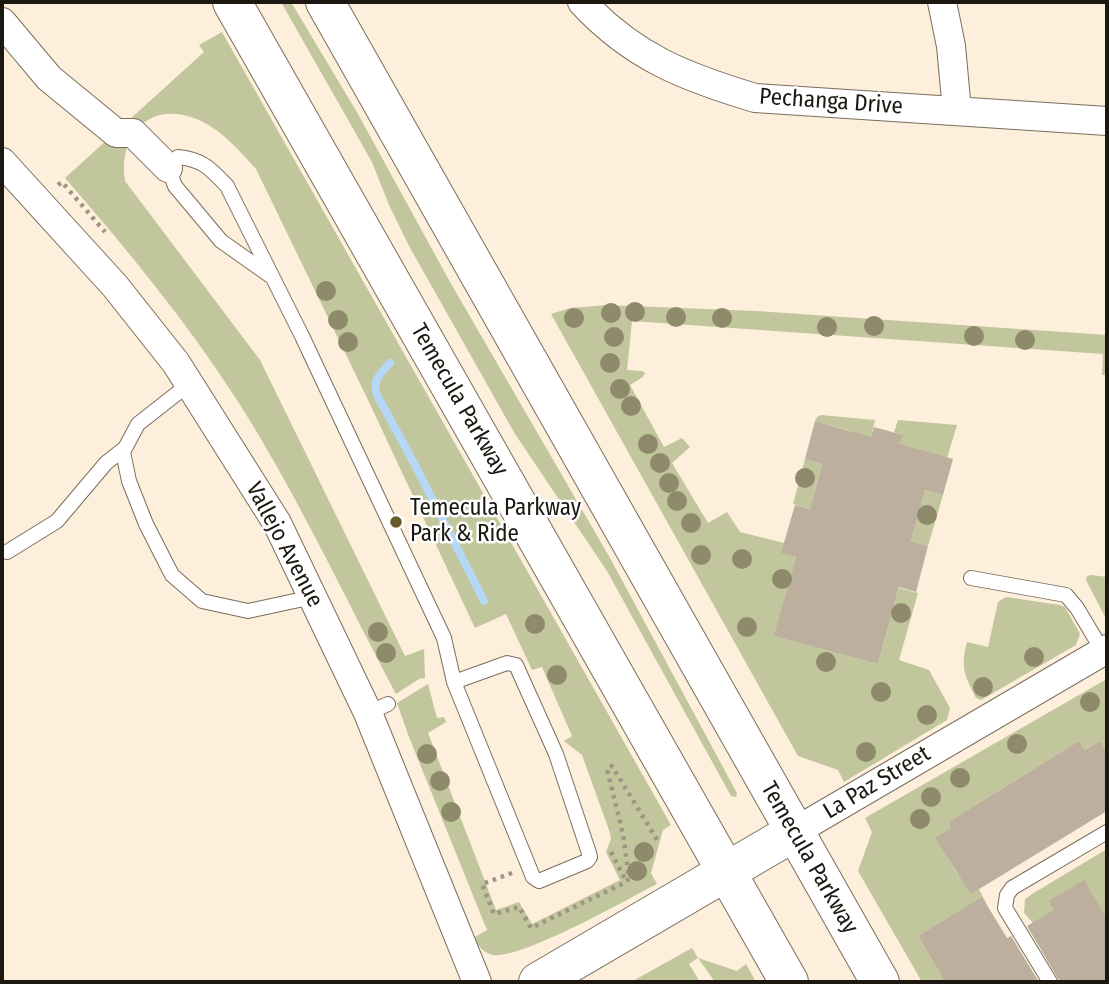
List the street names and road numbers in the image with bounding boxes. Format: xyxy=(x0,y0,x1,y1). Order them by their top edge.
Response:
street label: Pechanga Drive xyxy=(758,83,904,121)
street label: Temecula Parkway xyxy=(404,319,514,481)
street label: Vallejo Avenue xyxy=(240,478,328,612)
street label: La Paz Street xyxy=(819,740,935,826)
street label: Temecula Parkway xyxy=(754,777,864,939)

